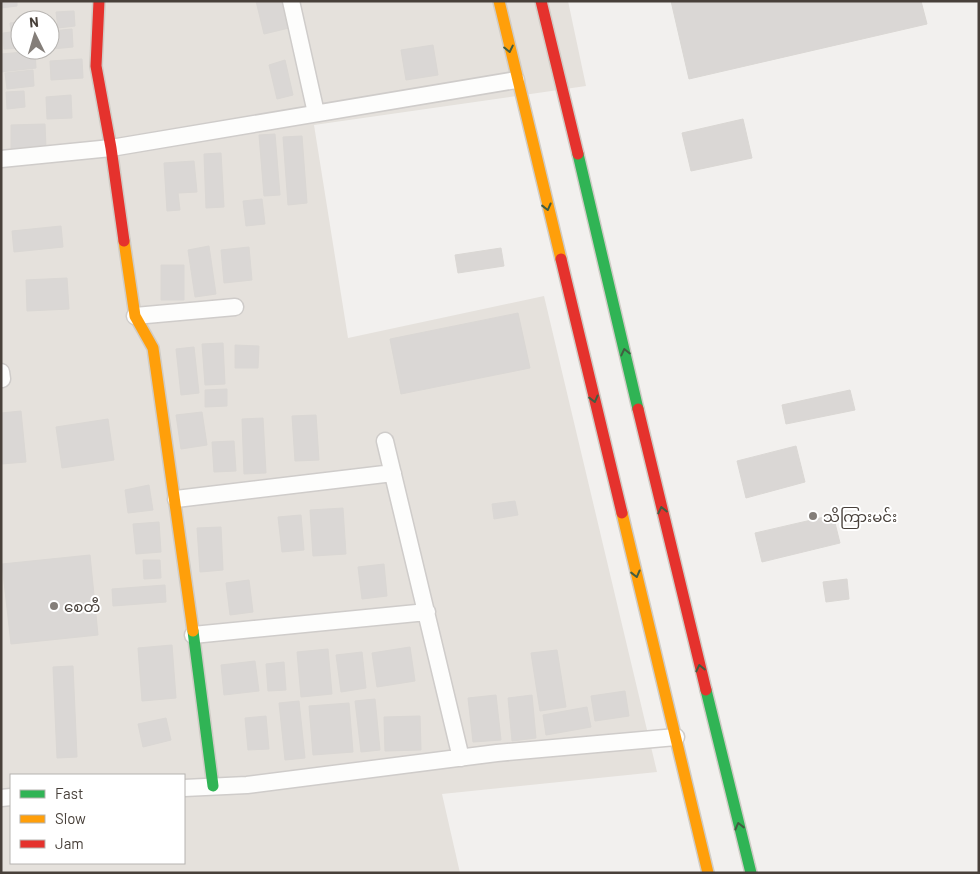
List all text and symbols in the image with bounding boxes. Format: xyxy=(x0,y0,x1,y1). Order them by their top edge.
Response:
north arrow xyxy=(10,10,60,60)
text: N xyxy=(28,13,39,30)
one-way arrow xyxy=(503,44,514,53)
one-way arrow xyxy=(541,202,552,211)
one-way arrow xyxy=(620,347,631,356)
one-way arrow xyxy=(588,394,599,403)
one-way arrow xyxy=(657,505,668,514)
place label: သိကြားမင်း xyxy=(823,507,897,529)
marker: သိကြားမင်း xyxy=(807,510,819,522)
one-way arrow xyxy=(630,569,641,578)
place label: စေတီ xyxy=(64,597,100,615)
marker: စေတီ xyxy=(48,600,60,612)
one-way arrow xyxy=(695,663,706,672)
legend xyxy=(10,774,185,864)
text: Fast xyxy=(55,784,83,802)
text: Slow xyxy=(55,809,86,827)
one-way arrow xyxy=(734,821,745,830)
text: Jam xyxy=(55,834,84,852)

